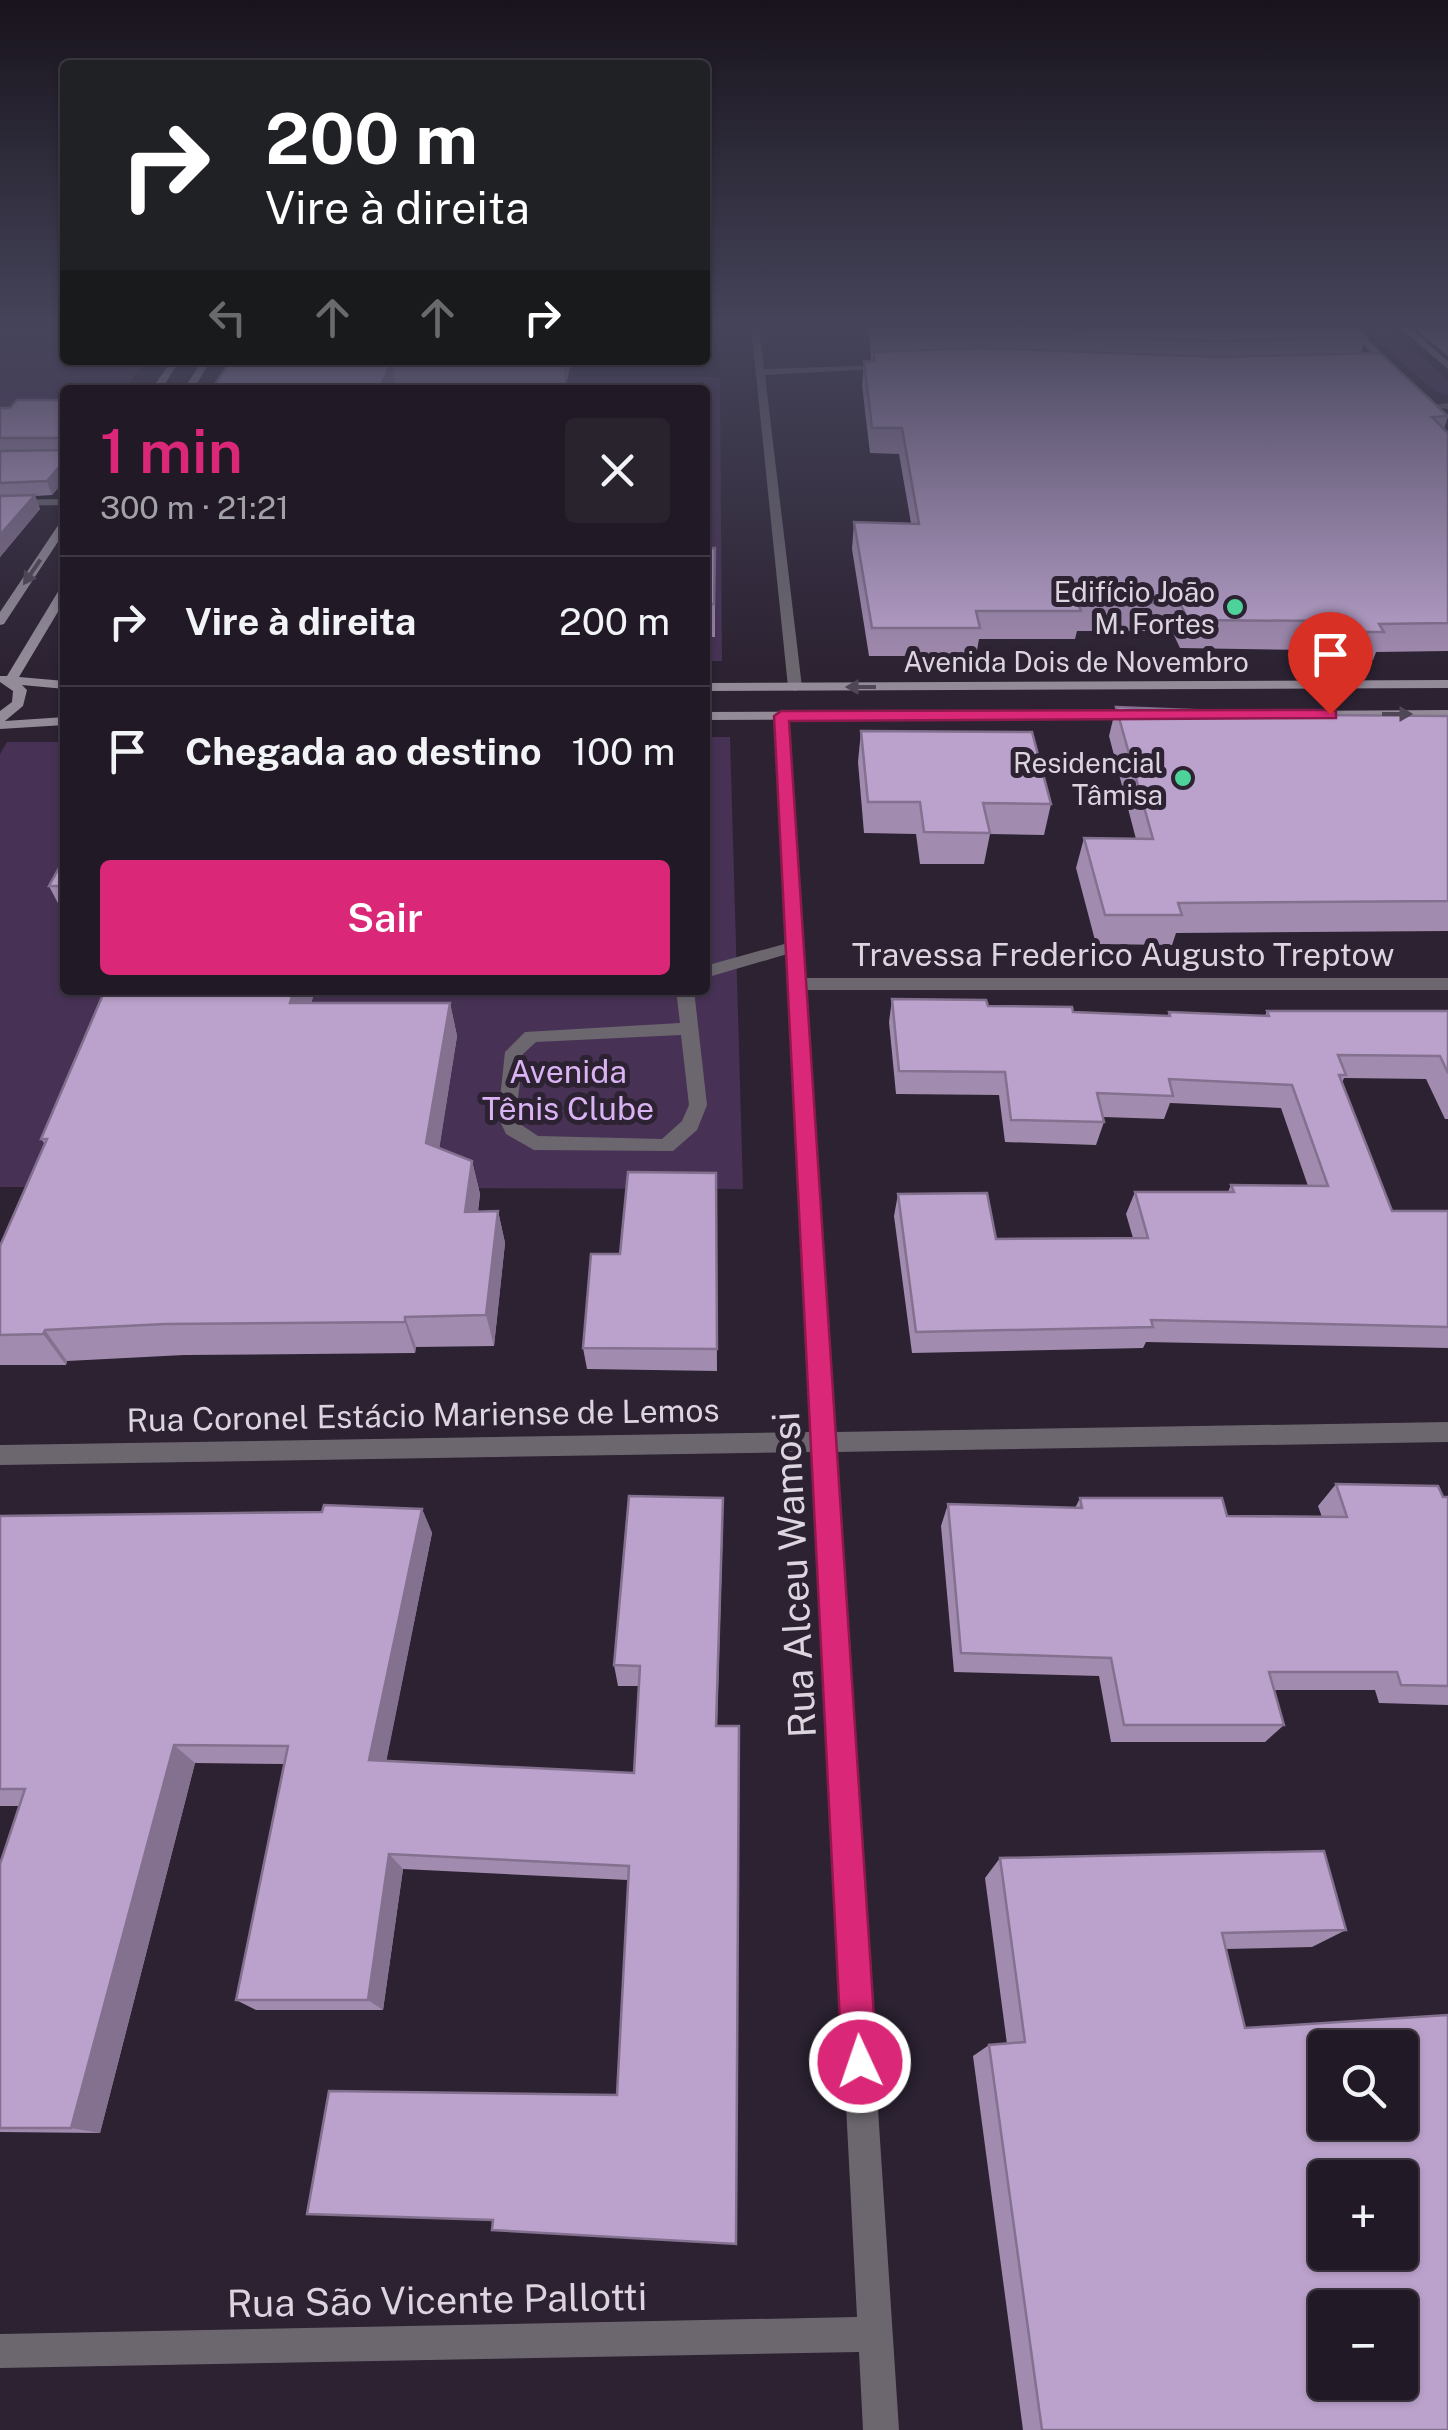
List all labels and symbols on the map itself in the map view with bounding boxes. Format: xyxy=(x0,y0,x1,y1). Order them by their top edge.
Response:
one-way arrow xyxy=(24,558,42,586)
place label: Edifício João M. Fortes xyxy=(1054,575,1215,640)
marker: Edifício João M. Fortes xyxy=(1224,596,1246,618)
pin xyxy=(1288,612,1373,715)
street label: Avenida Dois de Novembro xyxy=(903,645,1249,678)
one-way arrow xyxy=(844,679,876,695)
one-way arrow xyxy=(1382,706,1414,722)
place label: Residencial Tâmisa xyxy=(1013,746,1163,811)
marker: Residencial Tâmisa xyxy=(1172,767,1194,789)
street label: Travessa Frederico Augusto Treptow xyxy=(852,936,1394,973)
park label: Avenida Tênis Clube xyxy=(482,1053,654,1127)
street label: Rua Coronel Estácio Mariense de Lemos xyxy=(126,1391,720,1439)
street label: Rua Alceu Wamosi xyxy=(763,1411,825,1739)
position arrow xyxy=(808,2010,912,2114)
street label: Rua São Vicente Pallotti xyxy=(226,2274,648,2326)

